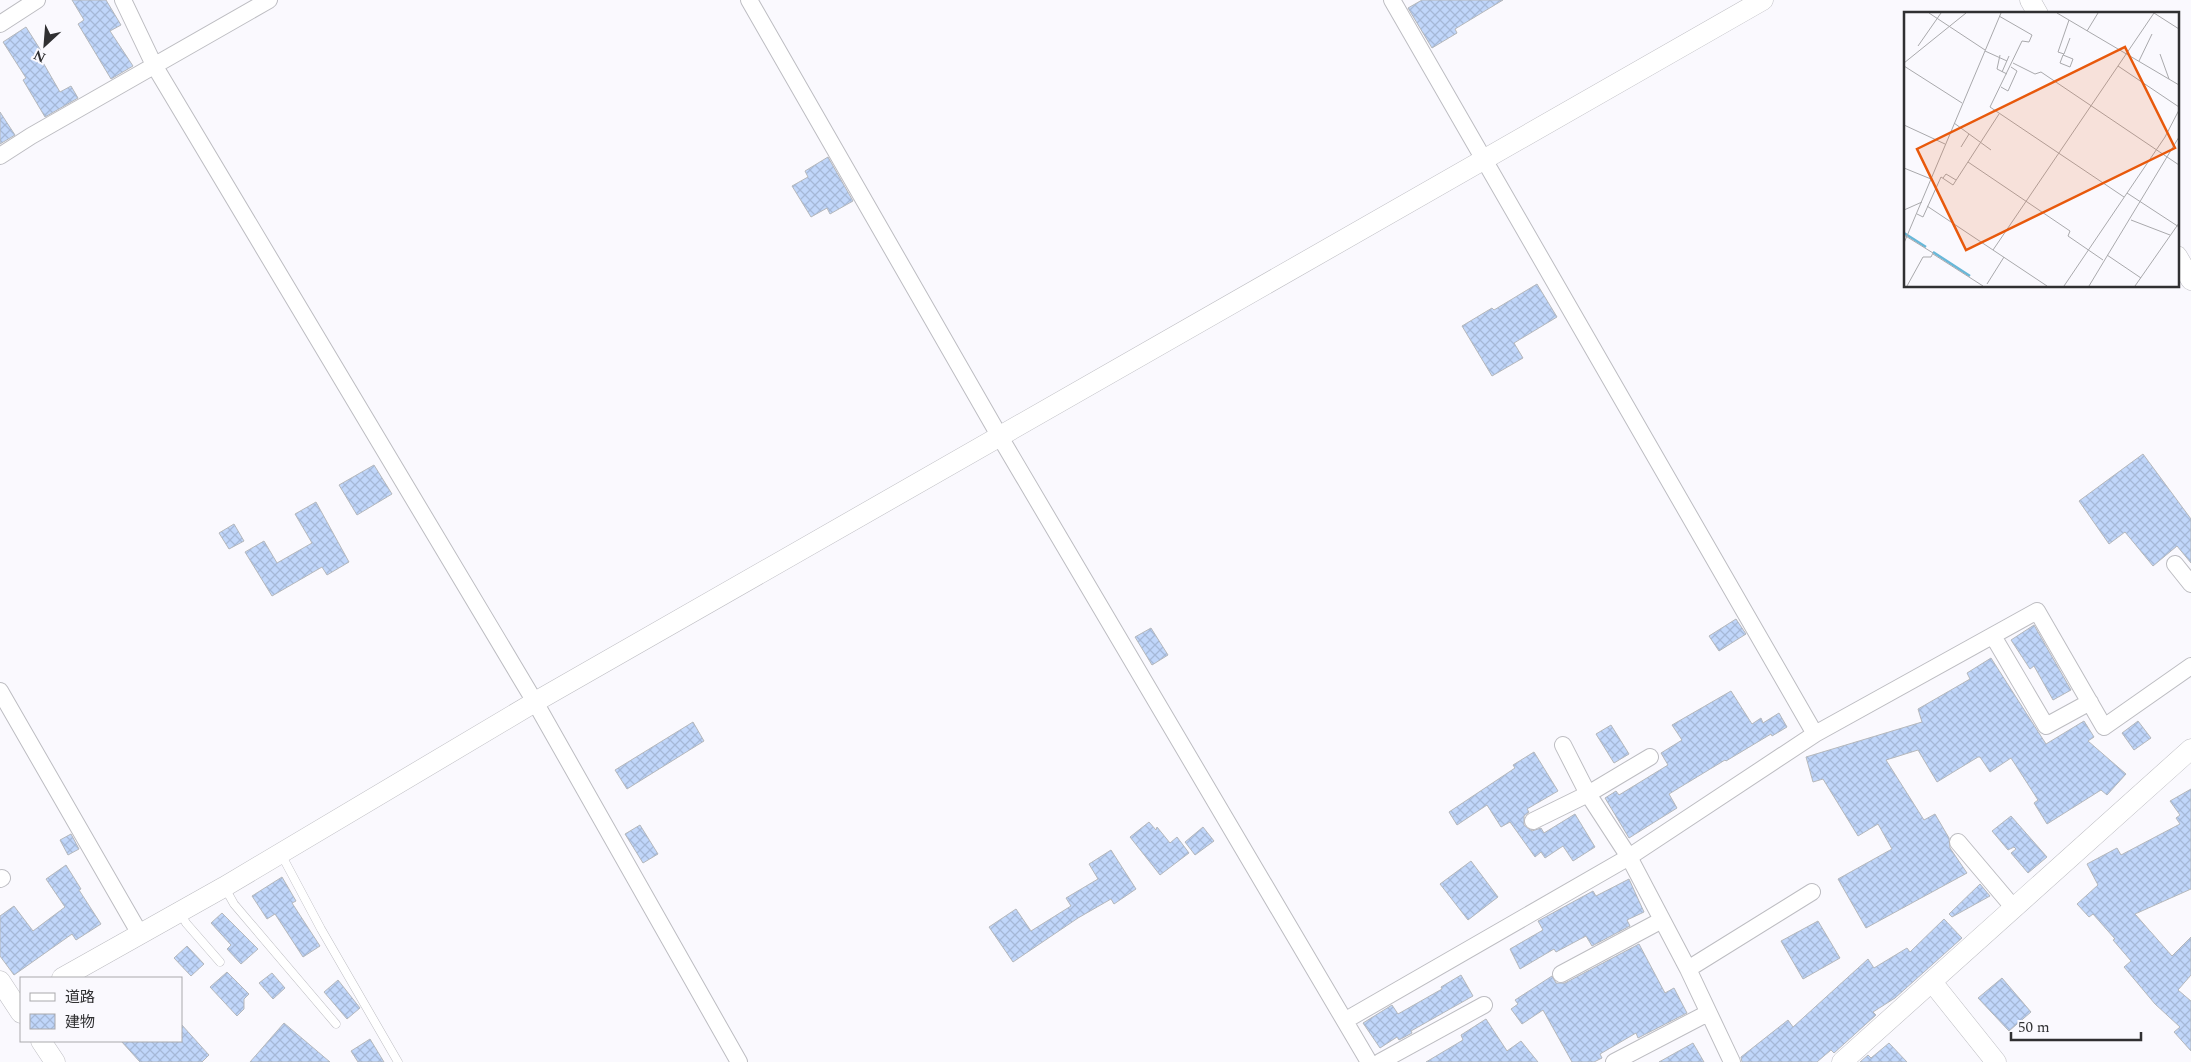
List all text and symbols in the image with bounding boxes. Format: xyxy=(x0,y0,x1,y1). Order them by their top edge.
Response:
inset map xyxy=(1904,12,2178,288)
north arrow xyxy=(20,20,70,70)
text: N xyxy=(30,44,49,68)
legend xyxy=(20,977,182,1042)
text: 道路 xyxy=(65,986,95,1009)
scale bar xyxy=(2011,1010,2141,1042)
text: 建物 xyxy=(65,1011,95,1034)
text: 50 m xyxy=(2018,1016,2050,1039)

